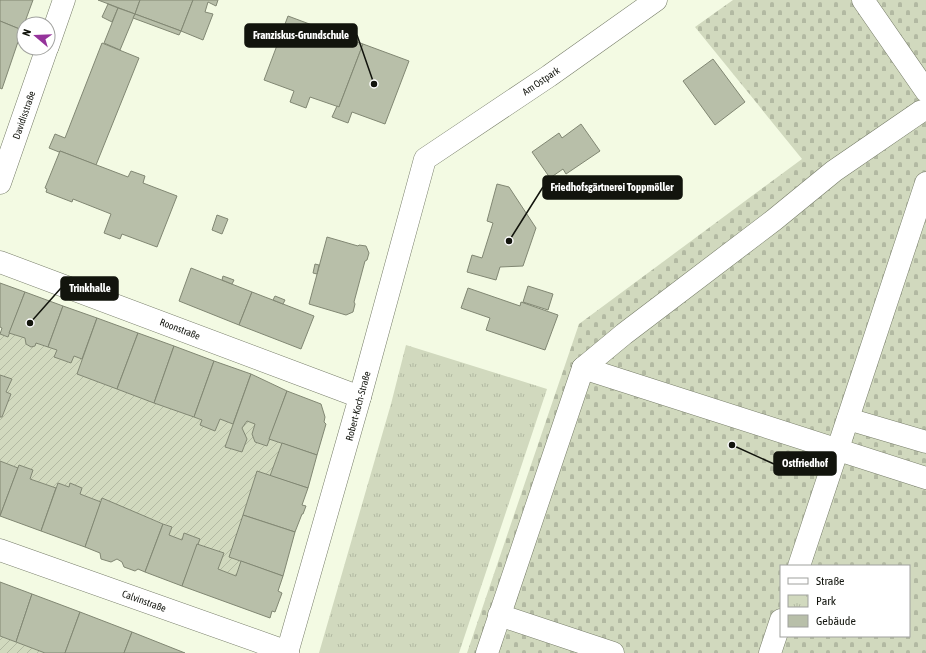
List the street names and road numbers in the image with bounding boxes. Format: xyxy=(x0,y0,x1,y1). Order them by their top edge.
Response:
street label: Am Ostpark xyxy=(520,64,562,97)
street label: Davidisstraße xyxy=(11,89,38,141)
street label: Roonstraße xyxy=(158,316,202,342)
street label: Robert-Koch-Straße xyxy=(343,370,373,442)
street label: Calvinstraße xyxy=(120,588,168,614)

